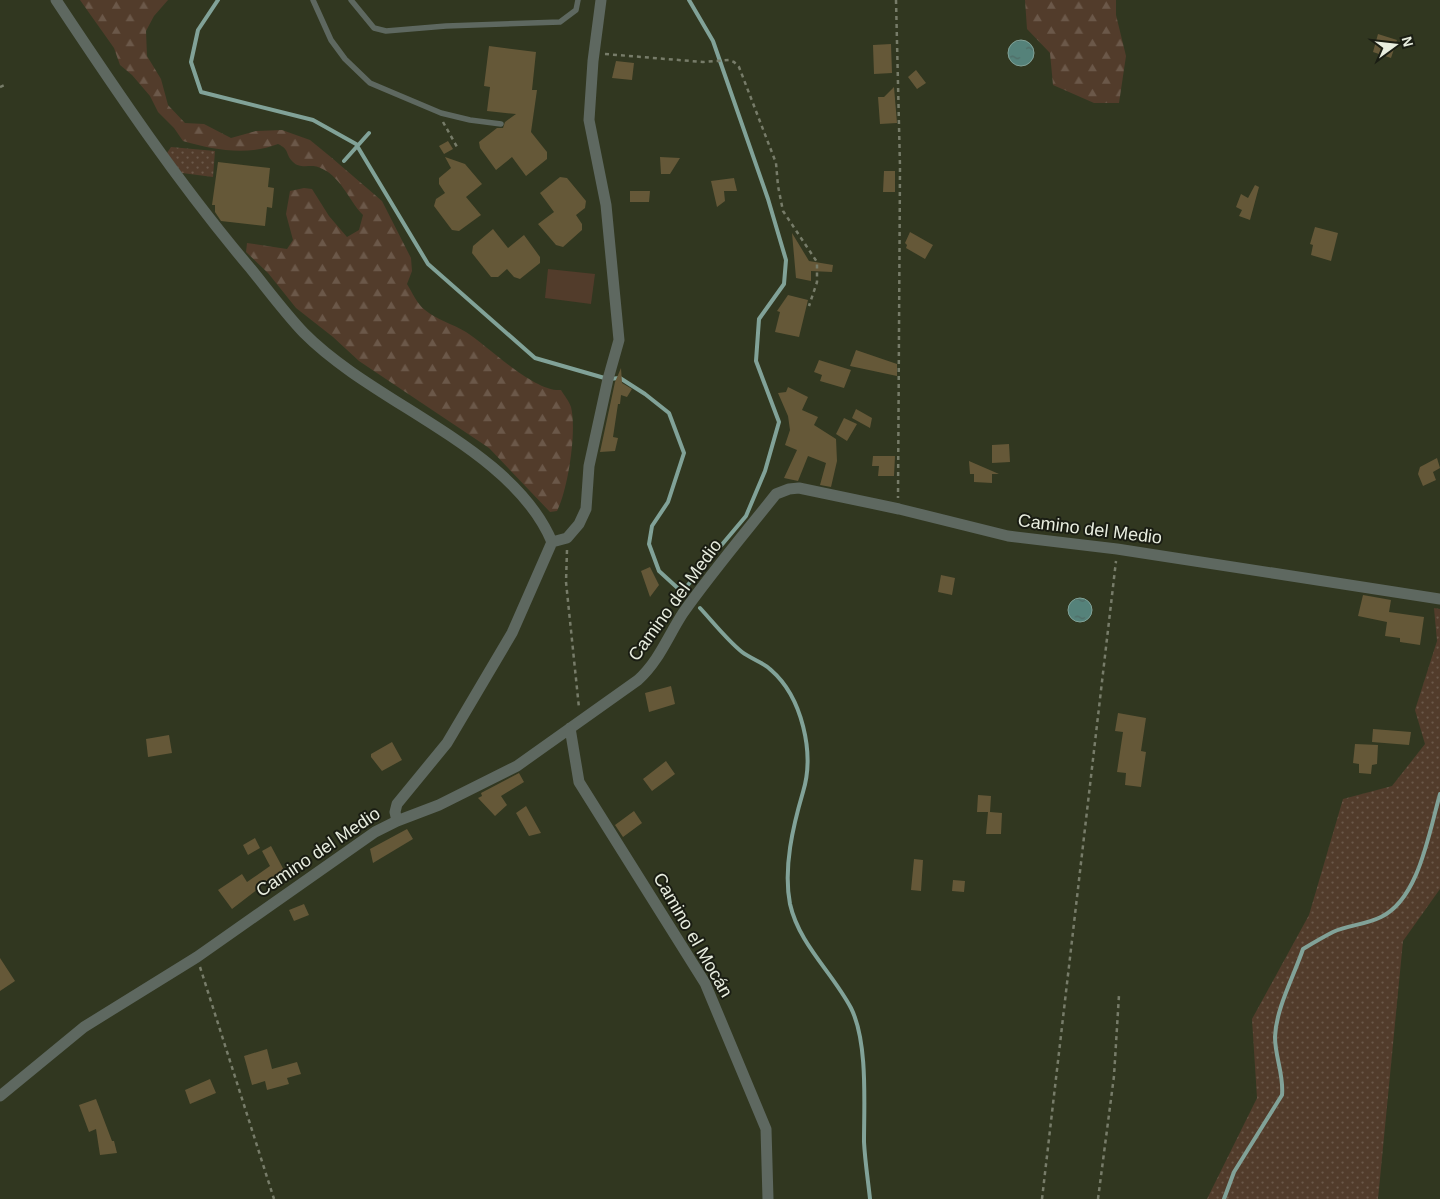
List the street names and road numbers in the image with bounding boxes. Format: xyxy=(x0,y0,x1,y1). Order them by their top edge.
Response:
street label: Camino del Medio xyxy=(1017,510,1163,548)
street label: Camino del Medio xyxy=(624,535,726,665)
street label: Camino del Medio xyxy=(252,803,384,901)
street label: Camino el Mocán xyxy=(649,869,737,1001)

